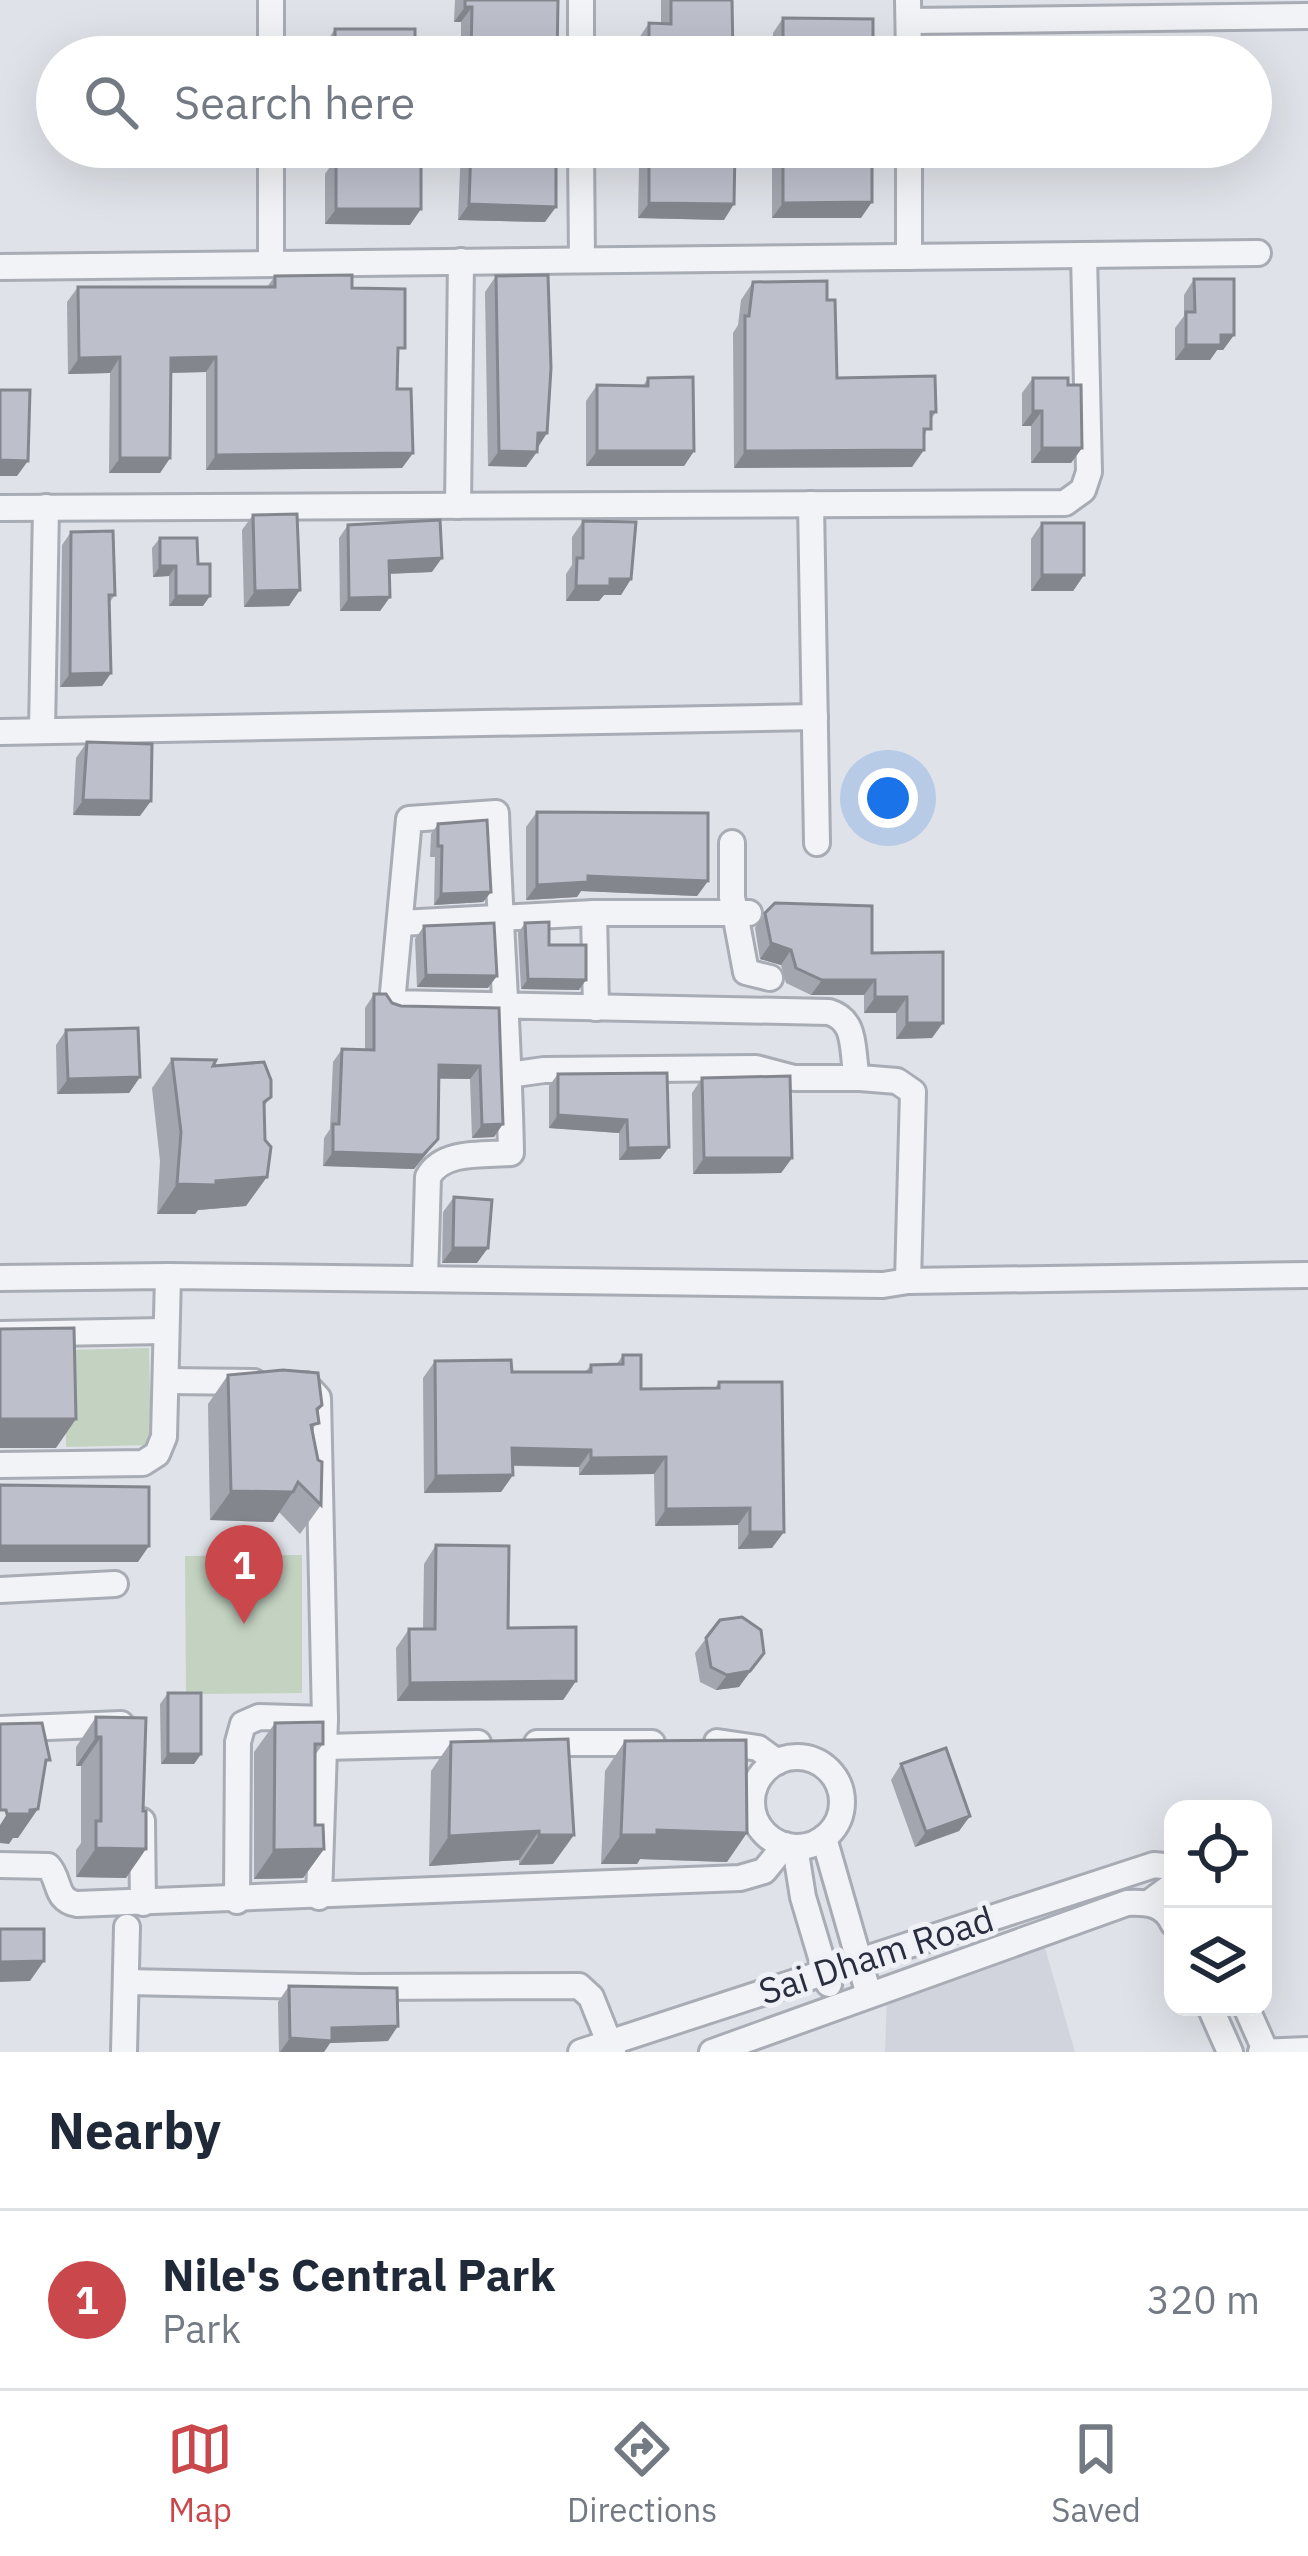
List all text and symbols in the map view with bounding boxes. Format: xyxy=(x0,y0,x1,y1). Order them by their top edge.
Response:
search box xyxy=(36,36,1272,168)
icon: search xyxy=(78,69,144,135)
text: Search here xyxy=(174,73,415,131)
your location xyxy=(858,768,918,828)
pin: 1 xyxy=(205,1525,283,1624)
map controls xyxy=(1164,1800,1272,2016)
button: locate xyxy=(1164,1800,1272,1908)
street label: Sai Dham Road xyxy=(752,1894,999,2015)
button: layers xyxy=(1164,1908,1272,2016)
text: Nearby xyxy=(48,2097,221,2163)
text: Nile's Central Park xyxy=(162,2245,555,2303)
text: 1 xyxy=(75,2274,99,2325)
text: 320 m xyxy=(1147,2274,1260,2325)
text: Park xyxy=(162,2303,241,2354)
tab: Map xyxy=(167,2416,233,2531)
tab: Directions xyxy=(567,2416,717,2531)
tab: Saved xyxy=(1051,2416,1141,2531)

